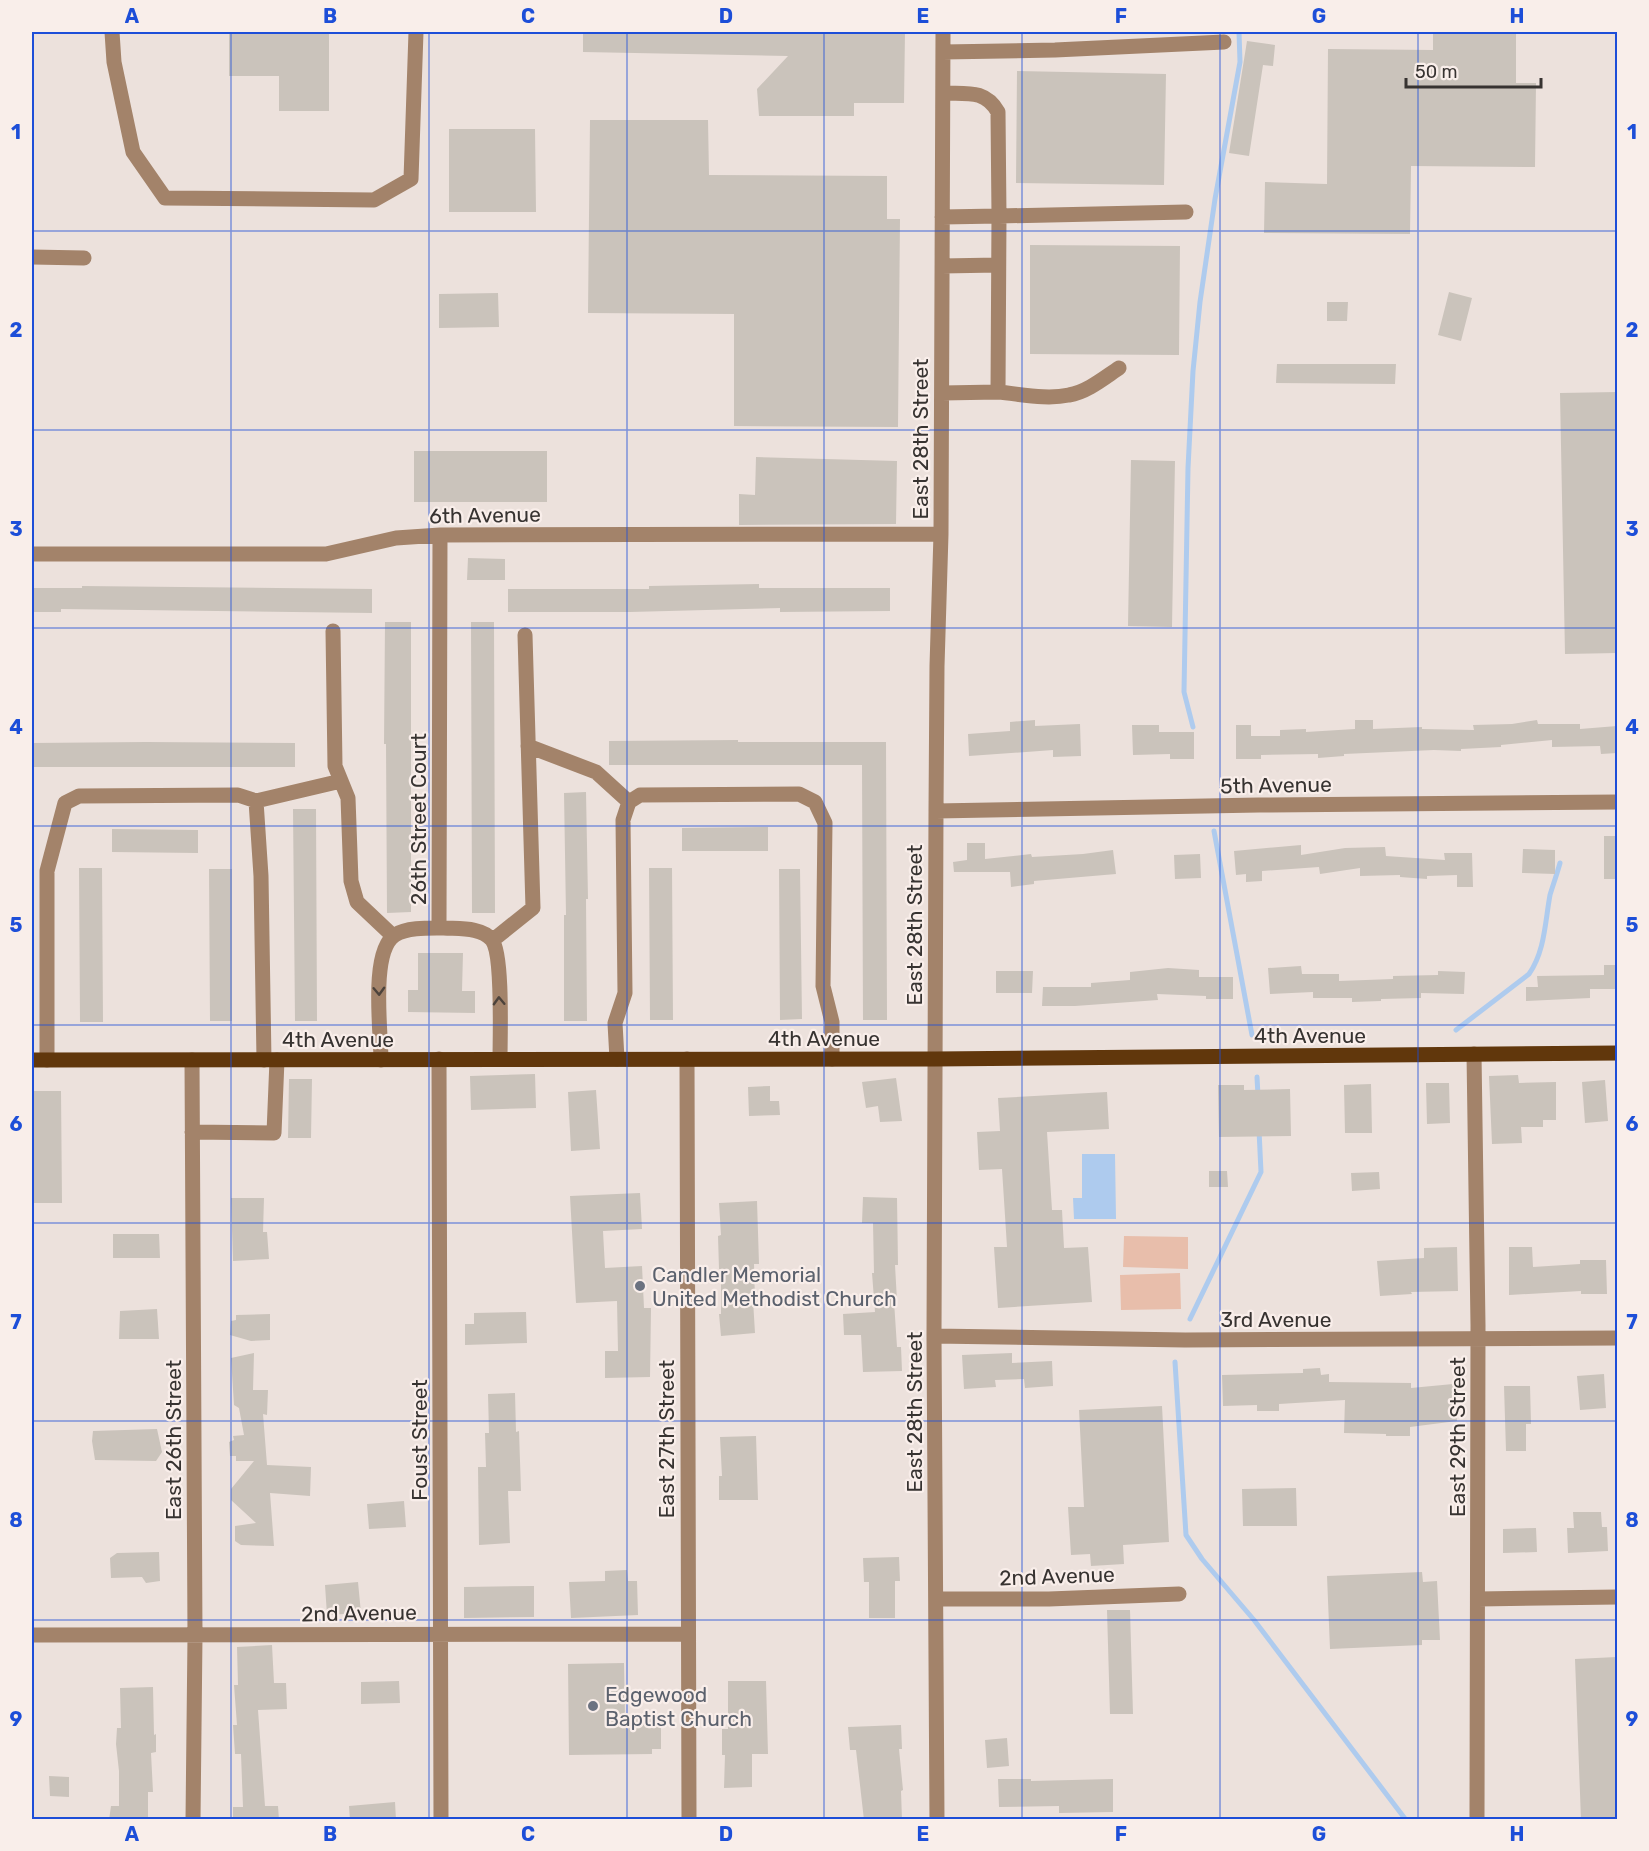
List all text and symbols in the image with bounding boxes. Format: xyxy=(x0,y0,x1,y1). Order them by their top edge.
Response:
text: A xyxy=(125,4,140,28)
text: B xyxy=(323,4,337,28)
text: C xyxy=(521,4,535,28)
text: D xyxy=(719,4,733,28)
text: E xyxy=(917,4,929,28)
text: F xyxy=(1115,4,1127,28)
text: G xyxy=(1312,4,1326,28)
text: H xyxy=(1510,4,1524,28)
scale bar xyxy=(1406,51,1541,89)
text: 50 m xyxy=(1415,61,1458,83)
text: 1 xyxy=(11,120,21,144)
text: 1 xyxy=(1627,120,1637,144)
text: 2 xyxy=(10,318,23,342)
text: 2 xyxy=(1626,318,1639,342)
street label: East 28th Street xyxy=(908,359,933,519)
street label: 6th Avenue xyxy=(429,502,541,528)
text: 3 xyxy=(9,517,23,541)
text: 3 xyxy=(1625,517,1639,541)
text: 4 xyxy=(9,715,23,739)
text: 4 xyxy=(1625,715,1639,739)
street label: 26th Street Court xyxy=(406,733,431,905)
street label: 5th Avenue xyxy=(1220,772,1332,798)
street label: East 28th Street xyxy=(902,845,927,1005)
text: 5 xyxy=(10,913,23,937)
text: 5 xyxy=(1626,913,1639,937)
one-way arrow xyxy=(373,986,386,995)
one-way arrow xyxy=(493,996,505,1005)
street label: 4th Avenue xyxy=(1254,1023,1366,1048)
street label: 4th Avenue xyxy=(768,1026,880,1051)
street label: 4th Avenue xyxy=(282,1027,394,1052)
text: 6 xyxy=(9,1112,23,1136)
text: 6 xyxy=(1625,1112,1639,1136)
place label: Candler Memorial United Methodist Church xyxy=(652,1262,897,1311)
marker: Candler Memorial United Methodist Church xyxy=(633,1279,647,1293)
street label: 3rd Avenue xyxy=(1220,1307,1332,1332)
text: 7 xyxy=(10,1310,22,1334)
text: 7 xyxy=(1626,1310,1638,1334)
street label: East 28th Street xyxy=(902,1332,927,1492)
street label: East 29th Street xyxy=(1445,1357,1470,1517)
street label: East 26th Street xyxy=(161,1360,186,1520)
street label: East 27th Street xyxy=(654,1360,679,1518)
street label: Foust Street xyxy=(407,1379,432,1501)
text: 8 xyxy=(9,1508,23,1532)
text: 8 xyxy=(1625,1508,1639,1532)
street label: 2nd Avenue xyxy=(999,1561,1115,1591)
street label: 2nd Avenue xyxy=(301,1599,417,1627)
place label: Edgewood Baptist Church xyxy=(605,1682,752,1731)
marker: Edgewood Baptist Church xyxy=(586,1699,600,1713)
text: 9 xyxy=(10,1707,23,1731)
text: 9 xyxy=(1626,1707,1639,1731)
text: A xyxy=(125,1822,140,1846)
text: B xyxy=(323,1822,337,1846)
text: C xyxy=(521,1822,535,1846)
text: D xyxy=(719,1822,733,1846)
text: E xyxy=(917,1822,929,1846)
text: F xyxy=(1115,1822,1127,1846)
text: G xyxy=(1312,1822,1326,1846)
text: H xyxy=(1510,1822,1524,1846)

